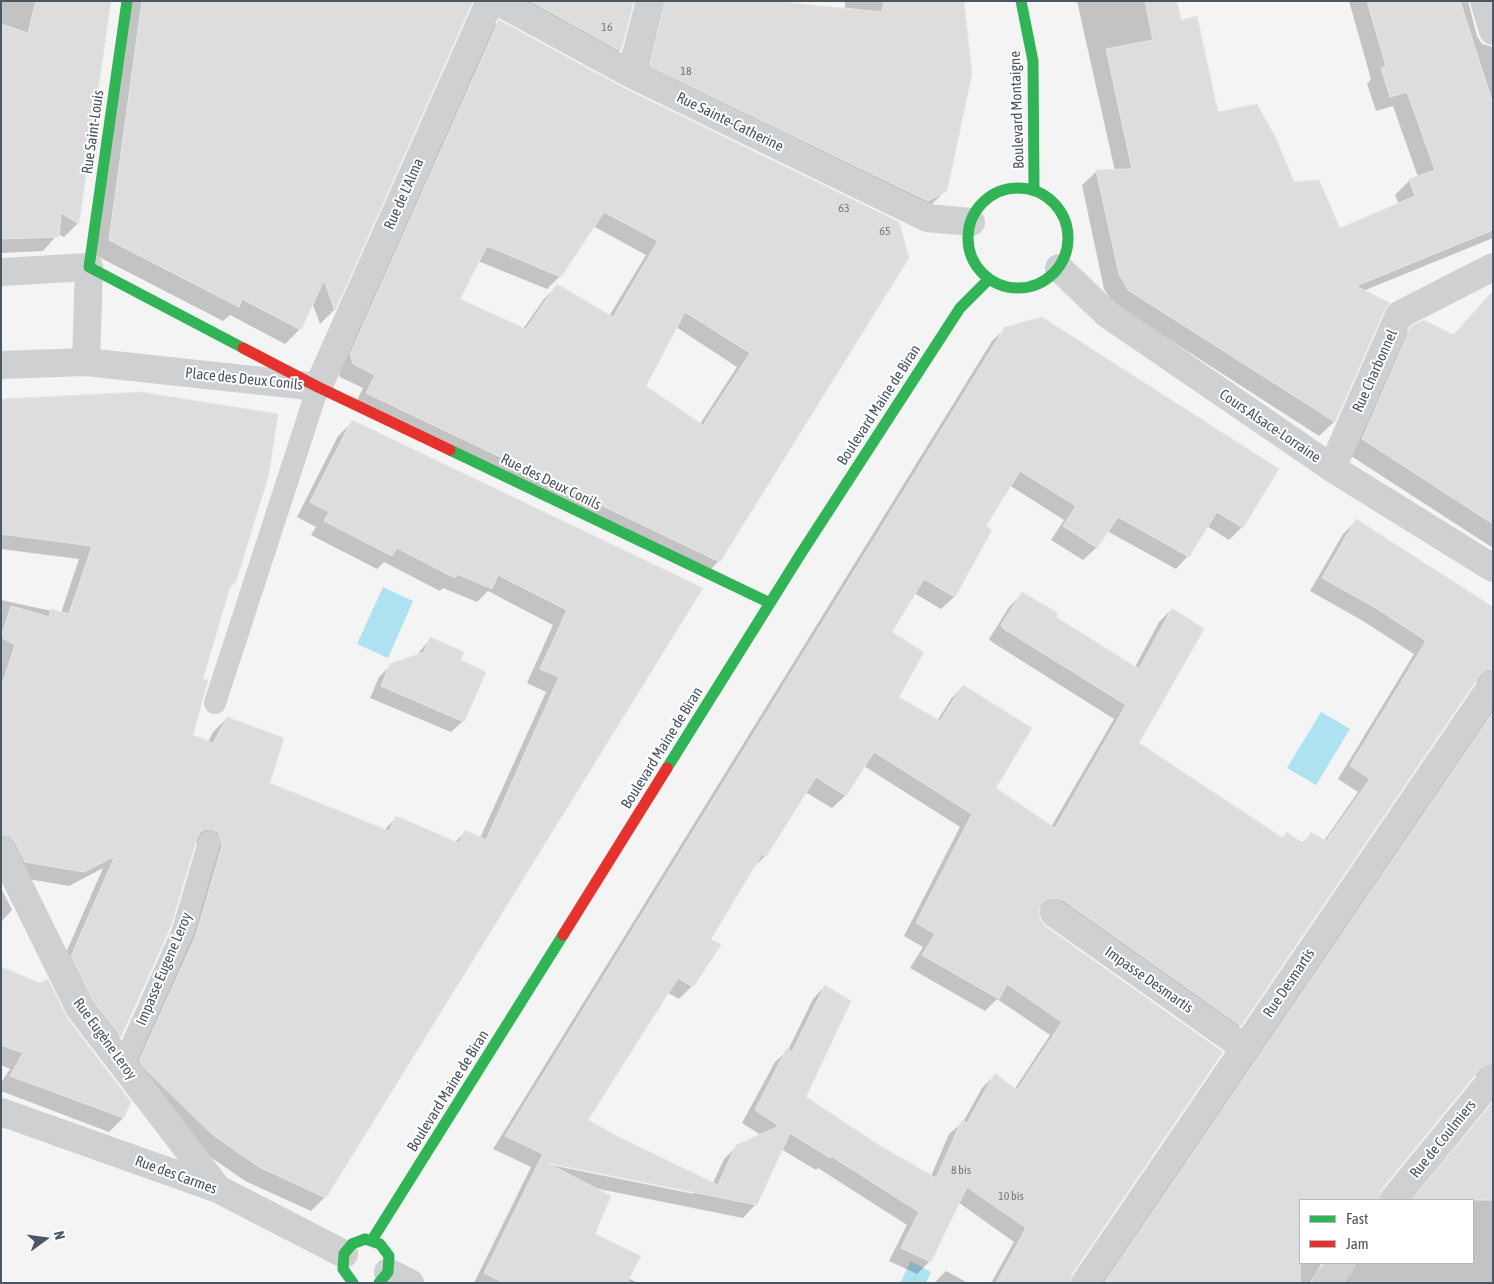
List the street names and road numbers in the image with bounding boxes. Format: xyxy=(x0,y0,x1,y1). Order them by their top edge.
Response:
street label: Boulevard Montaigne xyxy=(1006,51,1028,169)
street label: Rue Sainte-Catherine xyxy=(674,88,786,156)
street label: Rue Saint-Louis xyxy=(78,89,108,175)
street label: Rue de L'Alma xyxy=(380,156,428,232)
street label: Rue Charbonnel xyxy=(1349,327,1401,415)
street label: Boulevard Maine de Biran xyxy=(833,341,925,469)
street label: Place des Deux Conils xyxy=(184,364,304,394)
street label: Cours Alsace-Lorraine xyxy=(1216,385,1324,467)
street label: Rue des Deux Conils xyxy=(498,450,604,514)
street label: Boulevard Maine de Biran xyxy=(617,684,707,812)
street label: Impasse Eugene Leroy xyxy=(132,910,196,1028)
street label: Impasse Desmartis xyxy=(1101,943,1197,1017)
street label: Rue Desmartis xyxy=(1259,945,1319,1021)
street label: Rue Eugène Leroy xyxy=(69,995,141,1083)
street label: Boulevard Maine de Biran xyxy=(403,1027,493,1155)
street label: Rue de Coulmiers xyxy=(1406,1096,1480,1182)
street label: Rue des Carmes xyxy=(133,1152,219,1198)

